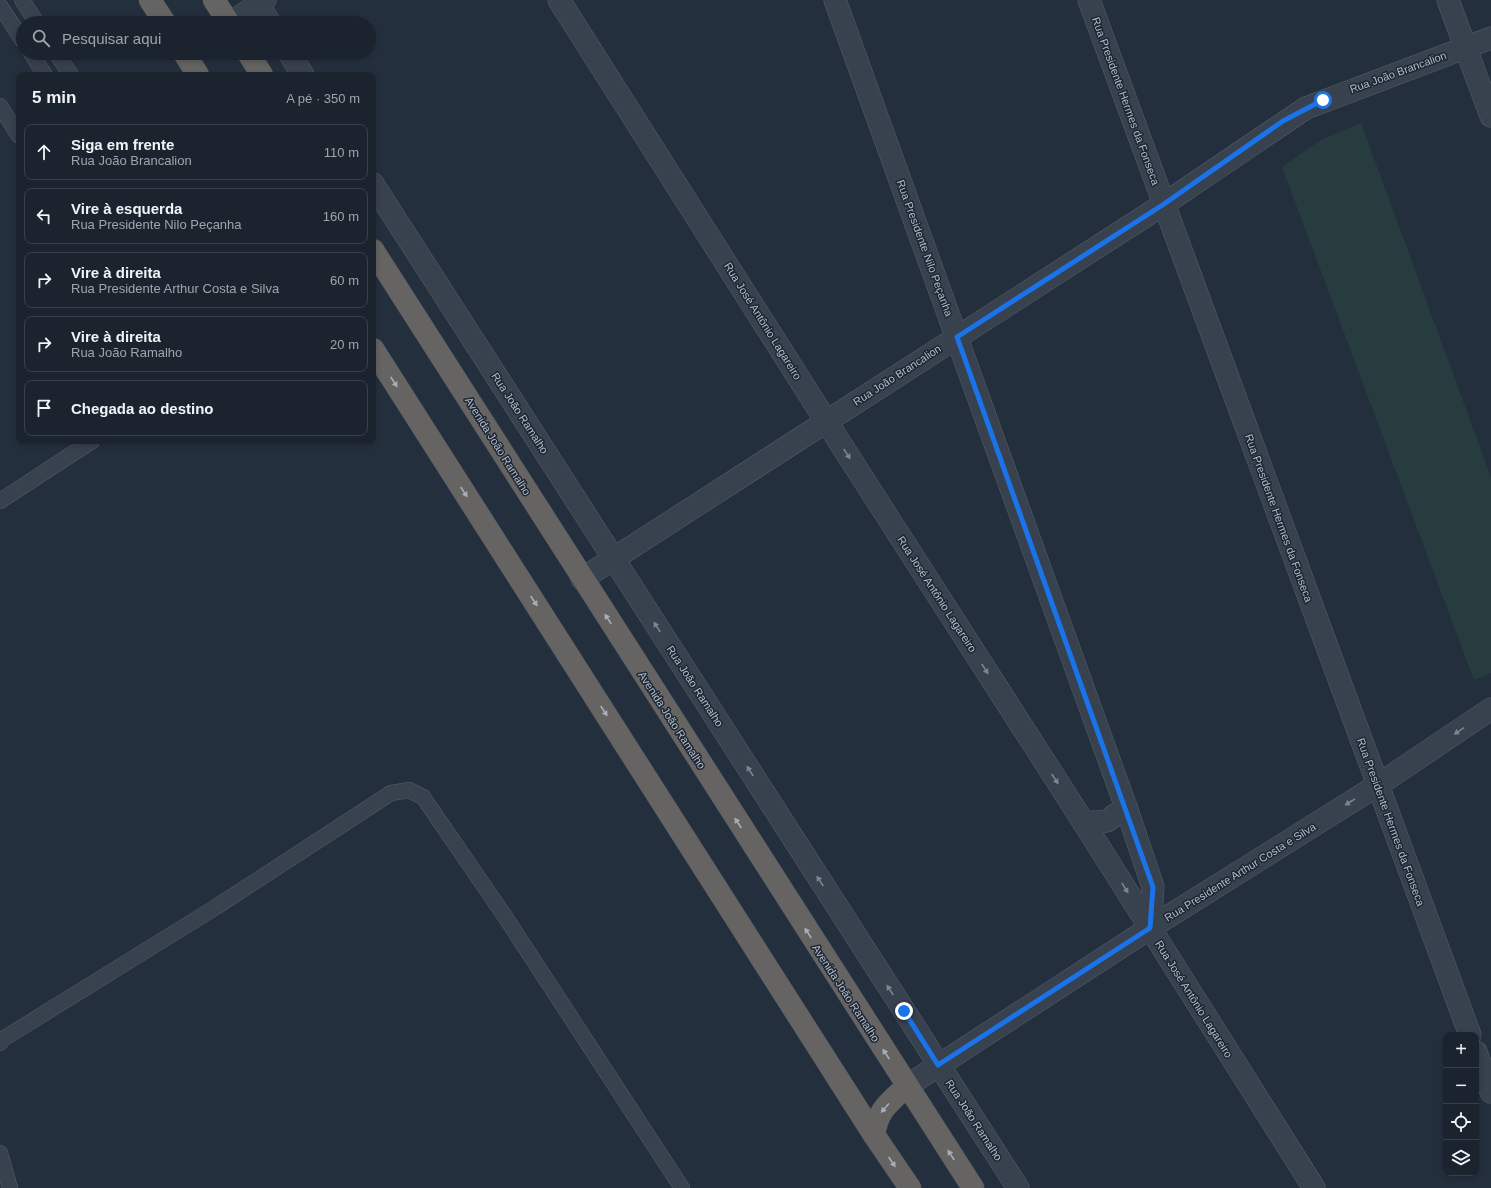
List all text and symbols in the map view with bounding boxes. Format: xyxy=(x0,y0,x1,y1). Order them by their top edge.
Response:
street label: Rua Presidente Hermes da Fonseca xyxy=(1090,15,1162,187)
search box xyxy=(16,16,376,60)
icon: search xyxy=(30,27,52,49)
text: Pesquisar aqui xyxy=(62,30,161,47)
street label: Rua João Brancalion xyxy=(1348,49,1448,95)
text: 5 min xyxy=(32,88,76,107)
text: A pé · 350 m xyxy=(286,91,360,106)
route start xyxy=(1314,91,1332,109)
text: Siga em frente xyxy=(71,136,174,153)
icon: ahead xyxy=(33,141,55,163)
text: 110 m xyxy=(324,145,359,160)
text: Rua João Brancalion xyxy=(71,153,192,168)
street label: Rua Presidente Nilo Peçanha xyxy=(895,178,956,319)
text: Vire à esquerda xyxy=(71,200,182,217)
icon: left xyxy=(33,205,55,227)
text: 160 m xyxy=(323,209,359,224)
text: Rua Presidente Nilo Peçanha xyxy=(71,217,242,232)
street label: Rua José Antônio Lagareiro xyxy=(722,260,804,382)
text: Vire à direita xyxy=(71,264,161,281)
icon: right xyxy=(33,269,55,291)
text: 60 m xyxy=(330,273,359,288)
text: Rua Presidente Arthur Costa e Silva xyxy=(71,281,279,296)
text: Vire à direita xyxy=(71,328,161,345)
icon: right xyxy=(33,333,55,355)
text: 20 m xyxy=(330,337,359,352)
street label: Rua João Brancalion xyxy=(851,342,943,408)
text: Rua João Ramalho xyxy=(71,345,182,360)
street label: Rua João Ramalho xyxy=(489,370,551,456)
one-way arrow xyxy=(390,377,398,387)
street label: Avenida João Ramalho xyxy=(463,395,533,497)
icon: arrive xyxy=(33,397,55,419)
text: Chegada ao destino xyxy=(71,400,214,417)
street label: Rua Presidente Hermes da Fonseca xyxy=(1243,432,1315,604)
one-way arrow xyxy=(843,449,851,459)
one-way arrow xyxy=(460,487,468,497)
street label: Rua José Antônio Lagareiro xyxy=(895,534,979,654)
one-way arrow xyxy=(530,596,538,607)
one-way arrow xyxy=(604,614,612,624)
one-way arrow xyxy=(653,622,661,632)
street label: Rua João Ramalho xyxy=(664,643,726,729)
one-way arrow xyxy=(981,664,989,674)
street label: Avenida João Ramalho xyxy=(636,669,708,771)
one-way arrow xyxy=(600,706,608,716)
one-way arrow xyxy=(1453,727,1464,735)
street label: Rua Presidente Hermes da Fonseca xyxy=(1355,736,1427,908)
one-way arrow xyxy=(746,766,754,777)
one-way arrow xyxy=(1052,773,1059,784)
one-way arrow xyxy=(1344,799,1356,806)
one-way arrow xyxy=(734,818,742,828)
street label: Rua Presidente Arthur Costa e Silva xyxy=(1162,820,1319,924)
one-way arrow xyxy=(816,876,824,886)
one-way arrow xyxy=(1121,883,1129,893)
one-way arrow xyxy=(804,927,812,938)
street label: Rua José Antônio Lagareiro xyxy=(1153,938,1235,1060)
street label: Avenida João Ramalho xyxy=(810,942,882,1044)
one-way arrow xyxy=(887,984,894,996)
route end xyxy=(895,1002,913,1020)
map controls xyxy=(1443,1032,1479,1176)
button: + xyxy=(1443,1032,1479,1068)
one-way arrow xyxy=(882,1049,890,1059)
button: − xyxy=(1443,1068,1479,1104)
street label: Rua João Ramalho xyxy=(943,1077,1005,1163)
one-way arrow xyxy=(881,1102,890,1113)
button: locate xyxy=(1443,1104,1479,1140)
button: layers xyxy=(1443,1140,1479,1176)
one-way arrow xyxy=(948,1149,955,1161)
one-way arrow xyxy=(888,1156,896,1167)

